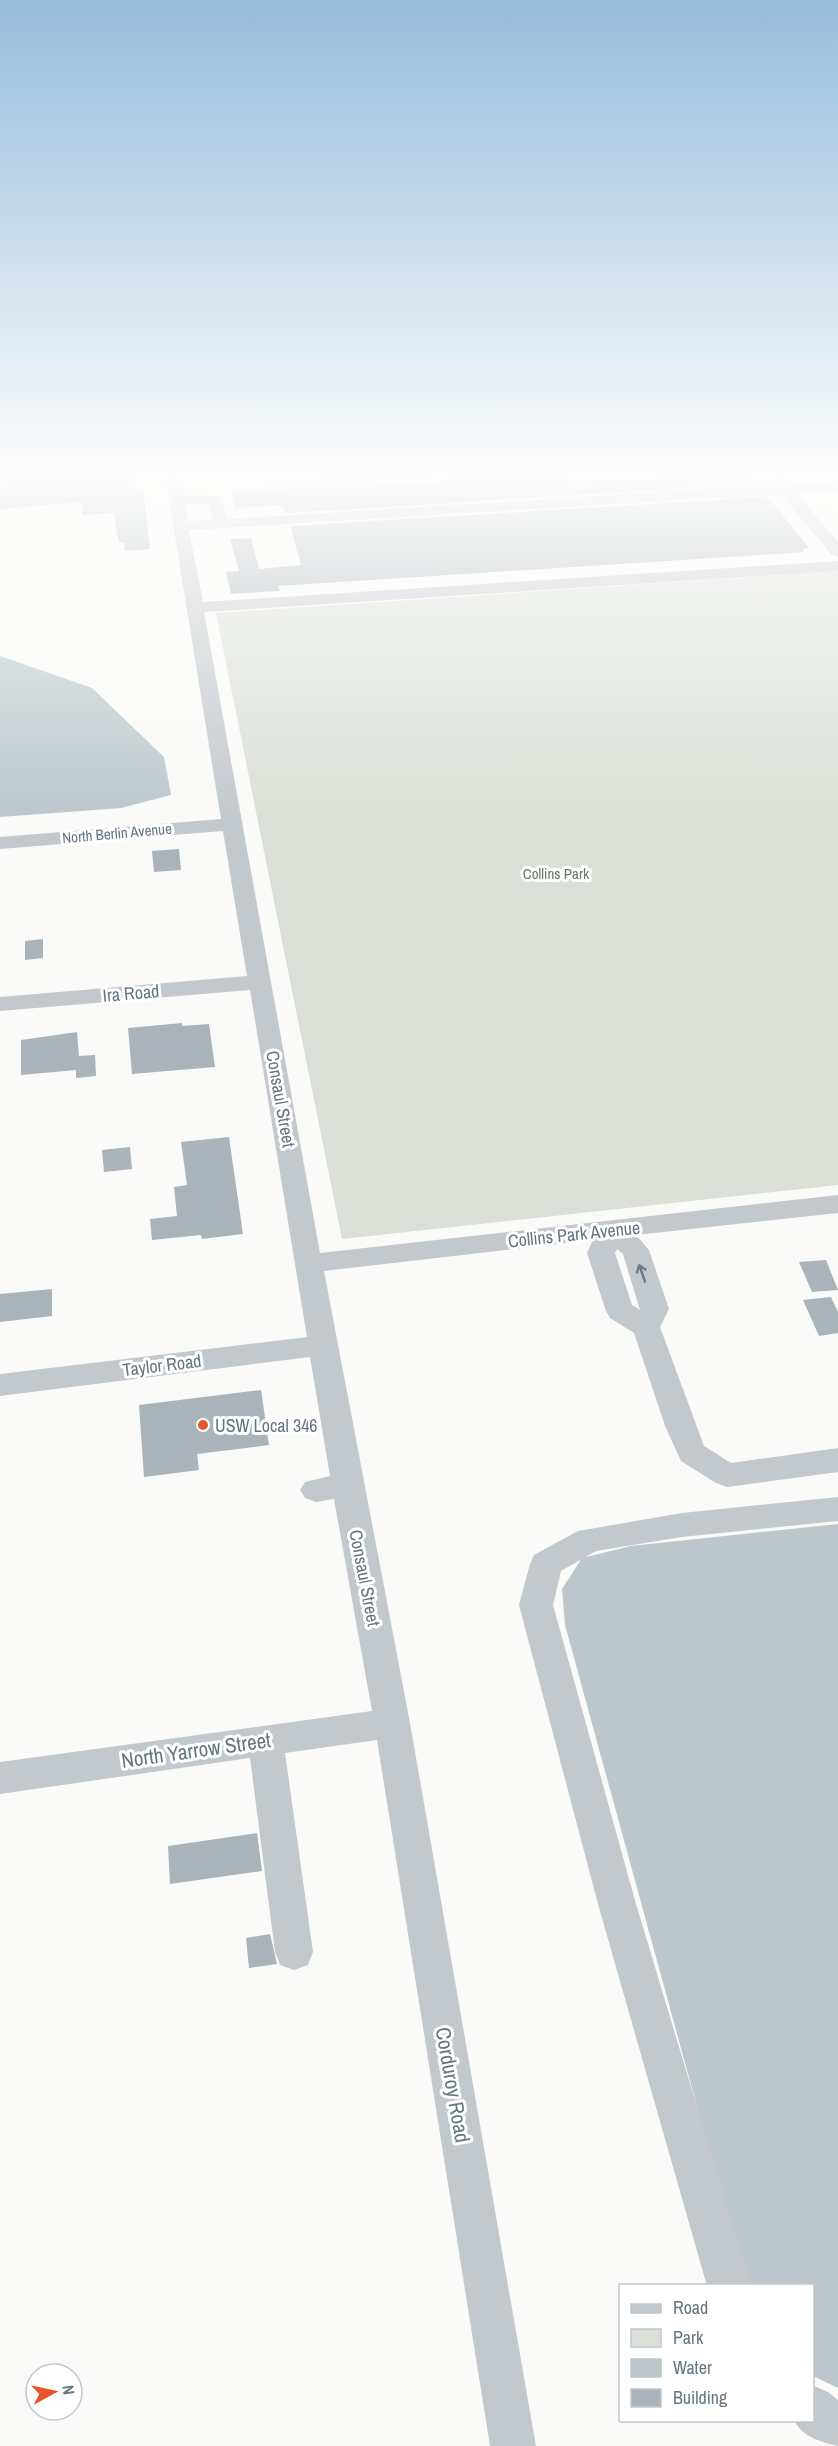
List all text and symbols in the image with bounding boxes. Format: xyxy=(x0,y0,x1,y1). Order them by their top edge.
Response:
street label: North Berlin Avenue xyxy=(61,818,173,848)
park label: Collins Park xyxy=(523,863,590,884)
street label: Ira Road xyxy=(102,978,160,1008)
street label: Consaul Street xyxy=(260,1049,302,1149)
street label: Collins Park Avenue xyxy=(507,1215,641,1253)
one-way arrow xyxy=(636,1264,647,1283)
street label: Taylor Road xyxy=(121,1348,203,1382)
place label: USW Local 346 xyxy=(215,1413,318,1438)
marker: USW Local 346 xyxy=(196,1418,210,1432)
street label: Consaul Street xyxy=(343,1528,387,1628)
street label: North Yarrow Street xyxy=(119,1725,273,1775)
street label: Corduroy Road xyxy=(429,2025,477,2145)
legend xyxy=(619,2284,814,2422)
text: Road xyxy=(673,2295,708,2320)
text: Park xyxy=(673,2325,704,2350)
text: Water xyxy=(673,2355,712,2380)
north arrow xyxy=(24,2362,84,2422)
text: N xyxy=(57,2384,80,2396)
text: Building xyxy=(673,2385,728,2410)

